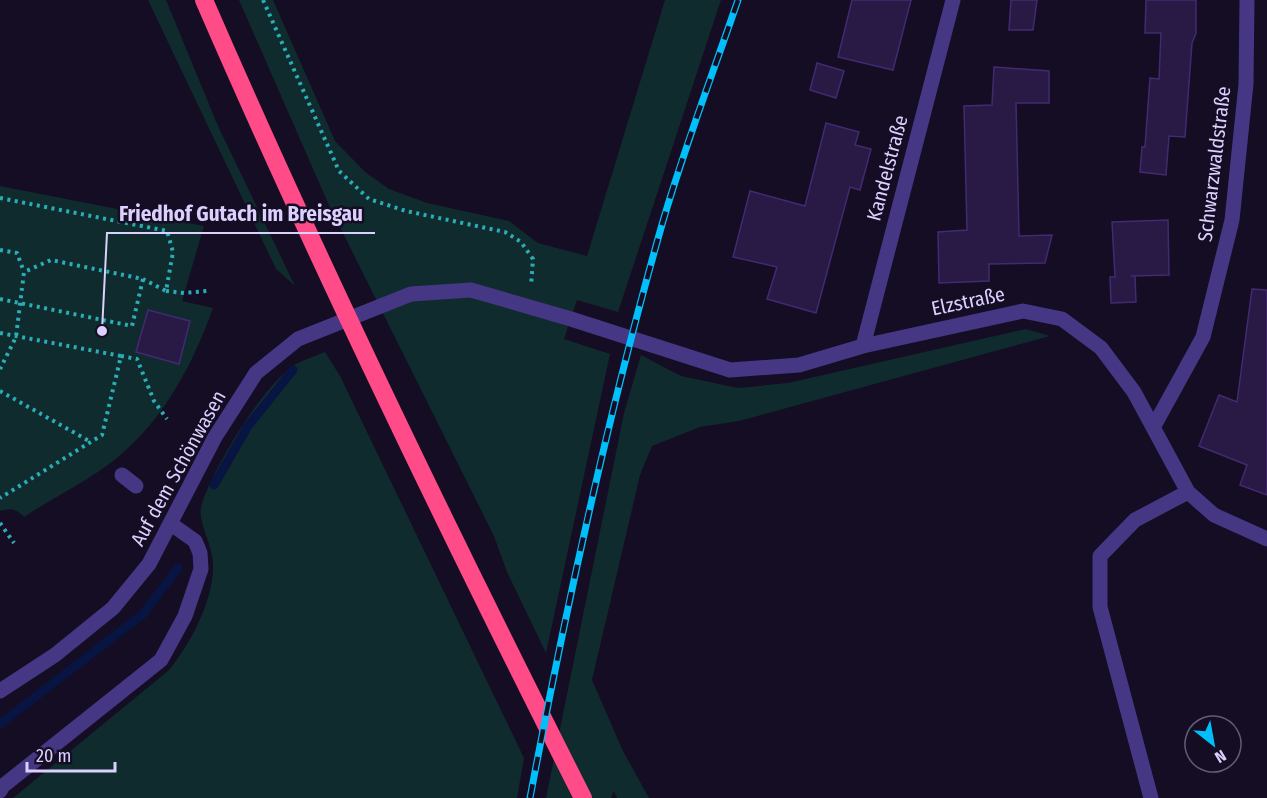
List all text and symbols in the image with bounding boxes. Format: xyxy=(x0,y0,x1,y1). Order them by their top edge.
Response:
street label: Schwarzwaldstraße xyxy=(1193,85,1235,243)
street label: Kandelstraße xyxy=(861,113,913,223)
callout: Friedhof Gutach im Breisgau xyxy=(107,194,375,233)
text: Friedhof Gutach im Breisgau xyxy=(119,201,363,227)
street label: Elzstraße xyxy=(929,282,1007,320)
street label: Auf dem Schönwasen xyxy=(125,386,231,550)
north arrow xyxy=(1183,714,1243,774)
scale bar xyxy=(27,735,116,773)
text: 20 m xyxy=(36,745,71,767)
text: N xyxy=(1211,746,1229,767)

